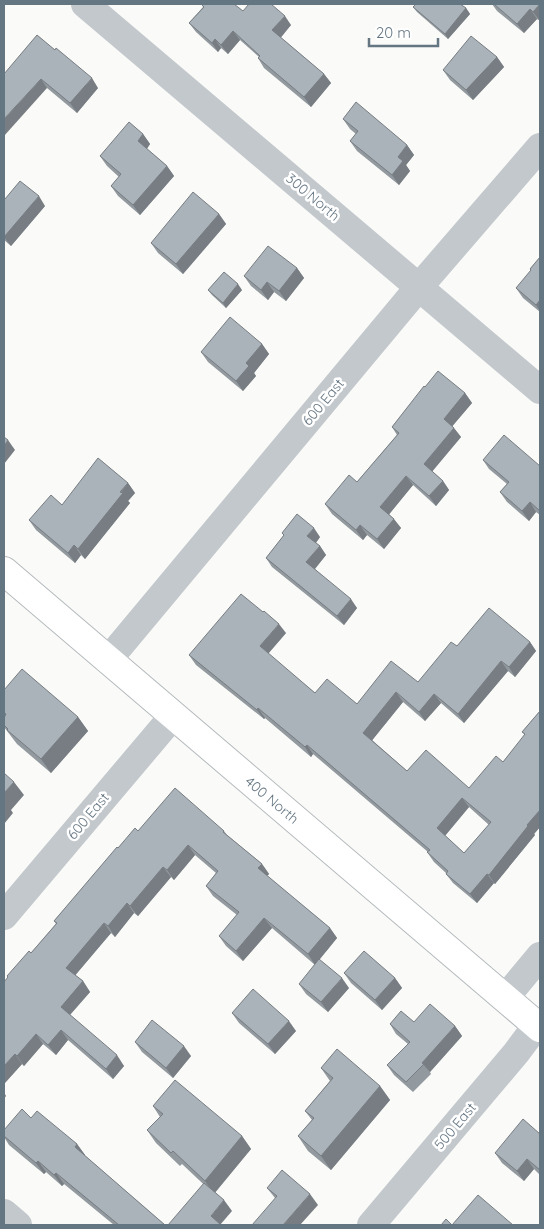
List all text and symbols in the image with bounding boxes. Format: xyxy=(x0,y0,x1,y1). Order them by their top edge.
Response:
scale bar xyxy=(369,15,438,47)
text: 20 m xyxy=(376,23,411,42)
street label: 300 North xyxy=(282,169,344,225)
street label: 600 East xyxy=(298,375,348,429)
street label: 400 North xyxy=(241,772,303,828)
street label: 600 East xyxy=(63,789,113,843)
street label: 500 East xyxy=(430,1099,480,1153)

